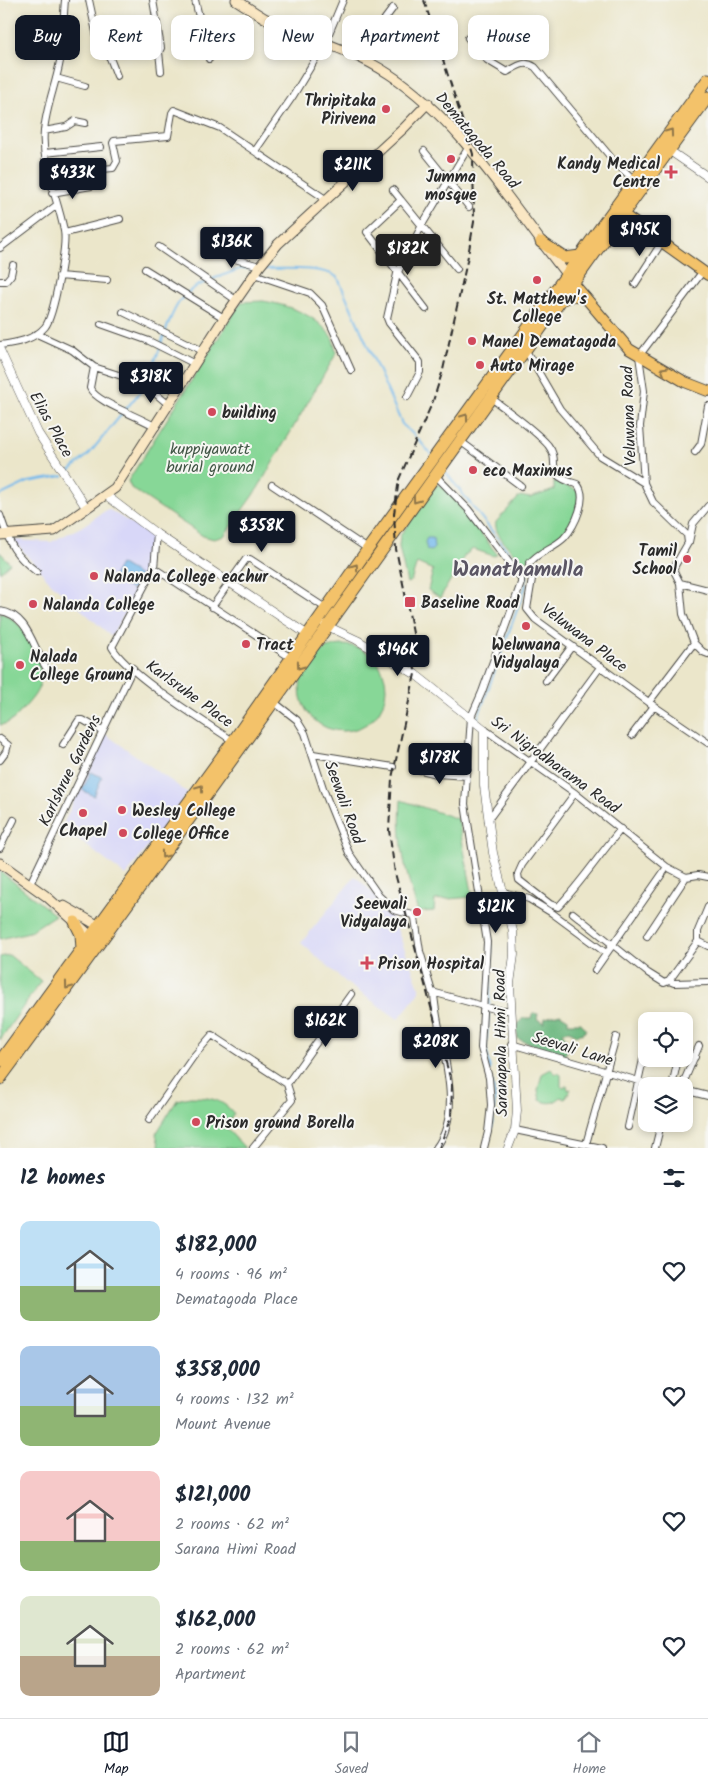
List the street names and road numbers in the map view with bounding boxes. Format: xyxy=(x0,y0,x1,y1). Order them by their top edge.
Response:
street label: Dematagoda Road xyxy=(429,87,526,196)
street label: Veluwana Road xyxy=(615,364,644,466)
street label: Elias Place xyxy=(22,387,79,462)
street label: Veluwana Place xyxy=(536,597,633,679)
street label: Karlsruhe Place xyxy=(140,654,238,734)
street label: Sri Nigrodharama Road xyxy=(485,710,626,821)
street label: Karlshrue Gardens xyxy=(33,711,108,831)
street label: Seewali Road xyxy=(317,757,371,849)
street label: Saranapala Himi Road xyxy=(488,968,515,1117)
street label: Seevali Lane xyxy=(529,1025,616,1074)

